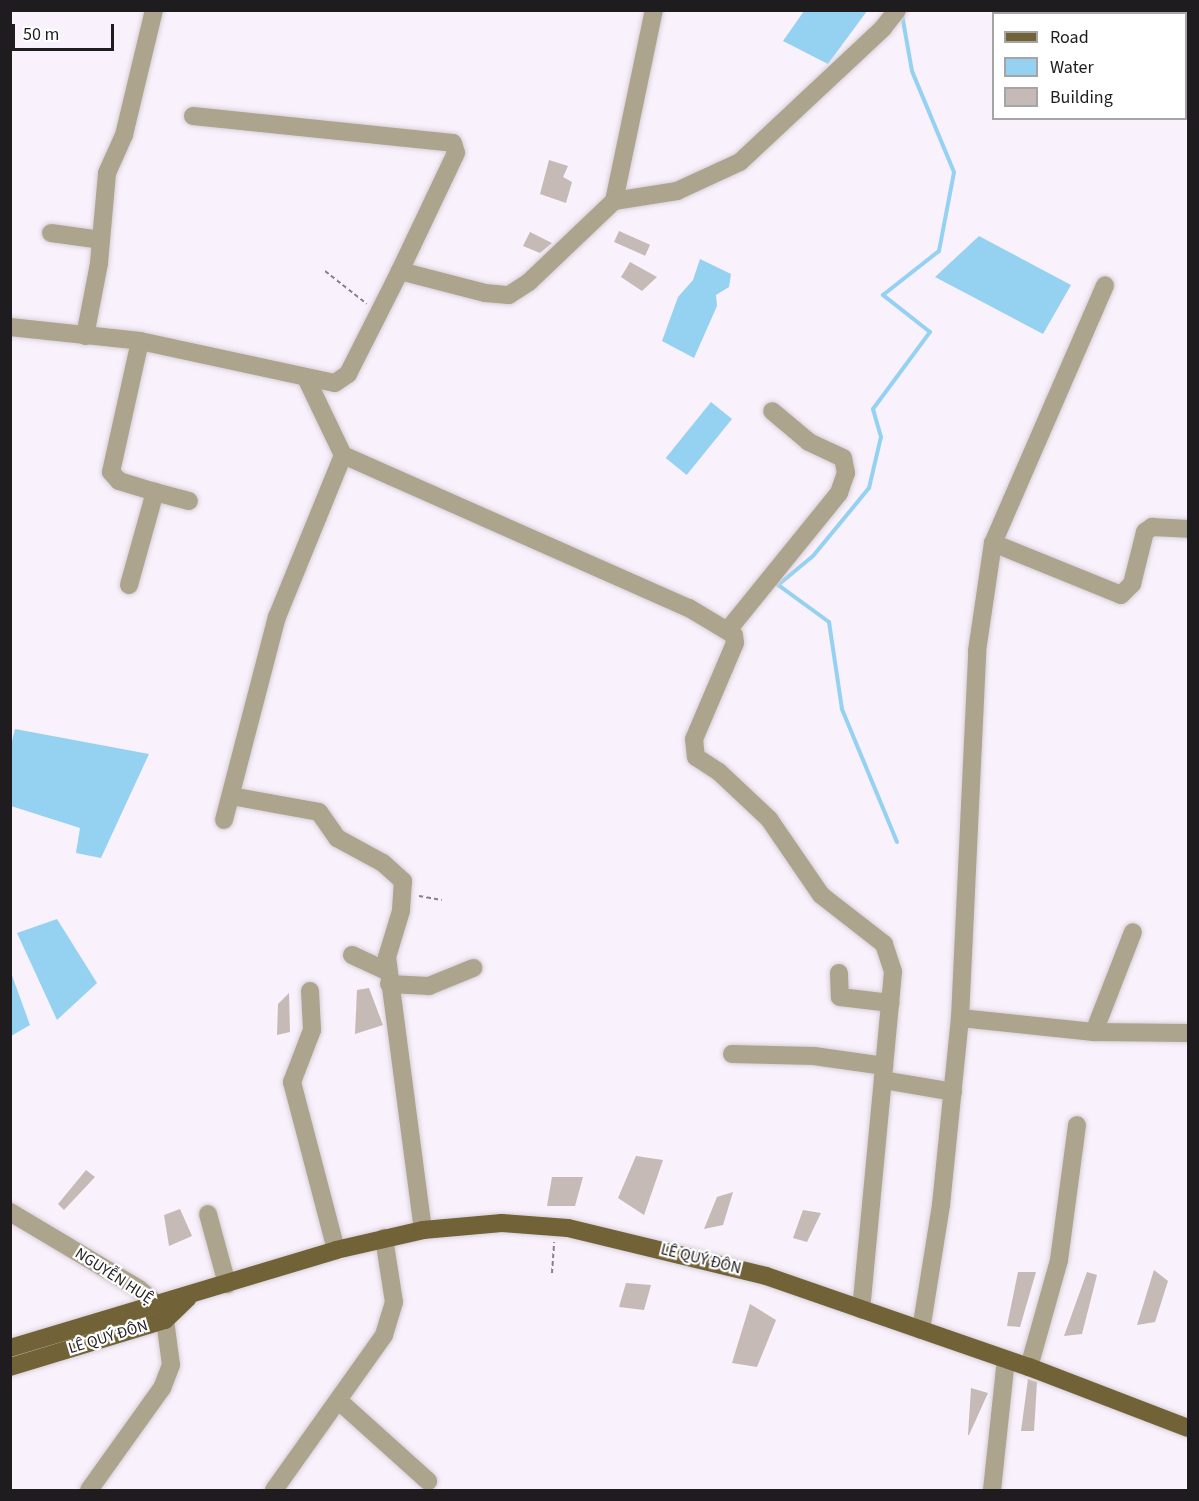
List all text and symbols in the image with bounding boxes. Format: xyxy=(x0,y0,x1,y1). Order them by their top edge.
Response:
scale bar xyxy=(15,12,117,50)
legend xyxy=(992,12,1187,120)
text: 50 m xyxy=(23,22,59,47)
text: Road xyxy=(1050,25,1089,50)
text: Water xyxy=(1050,55,1094,80)
text: Building xyxy=(1050,85,1113,110)
street label: LÊ QUÝ ĐÔN xyxy=(659,1240,743,1278)
street label: NGUYỄN HUỆ xyxy=(71,1244,157,1308)
street label: LÊ QUÝ ĐÔN xyxy=(66,1316,150,1358)

